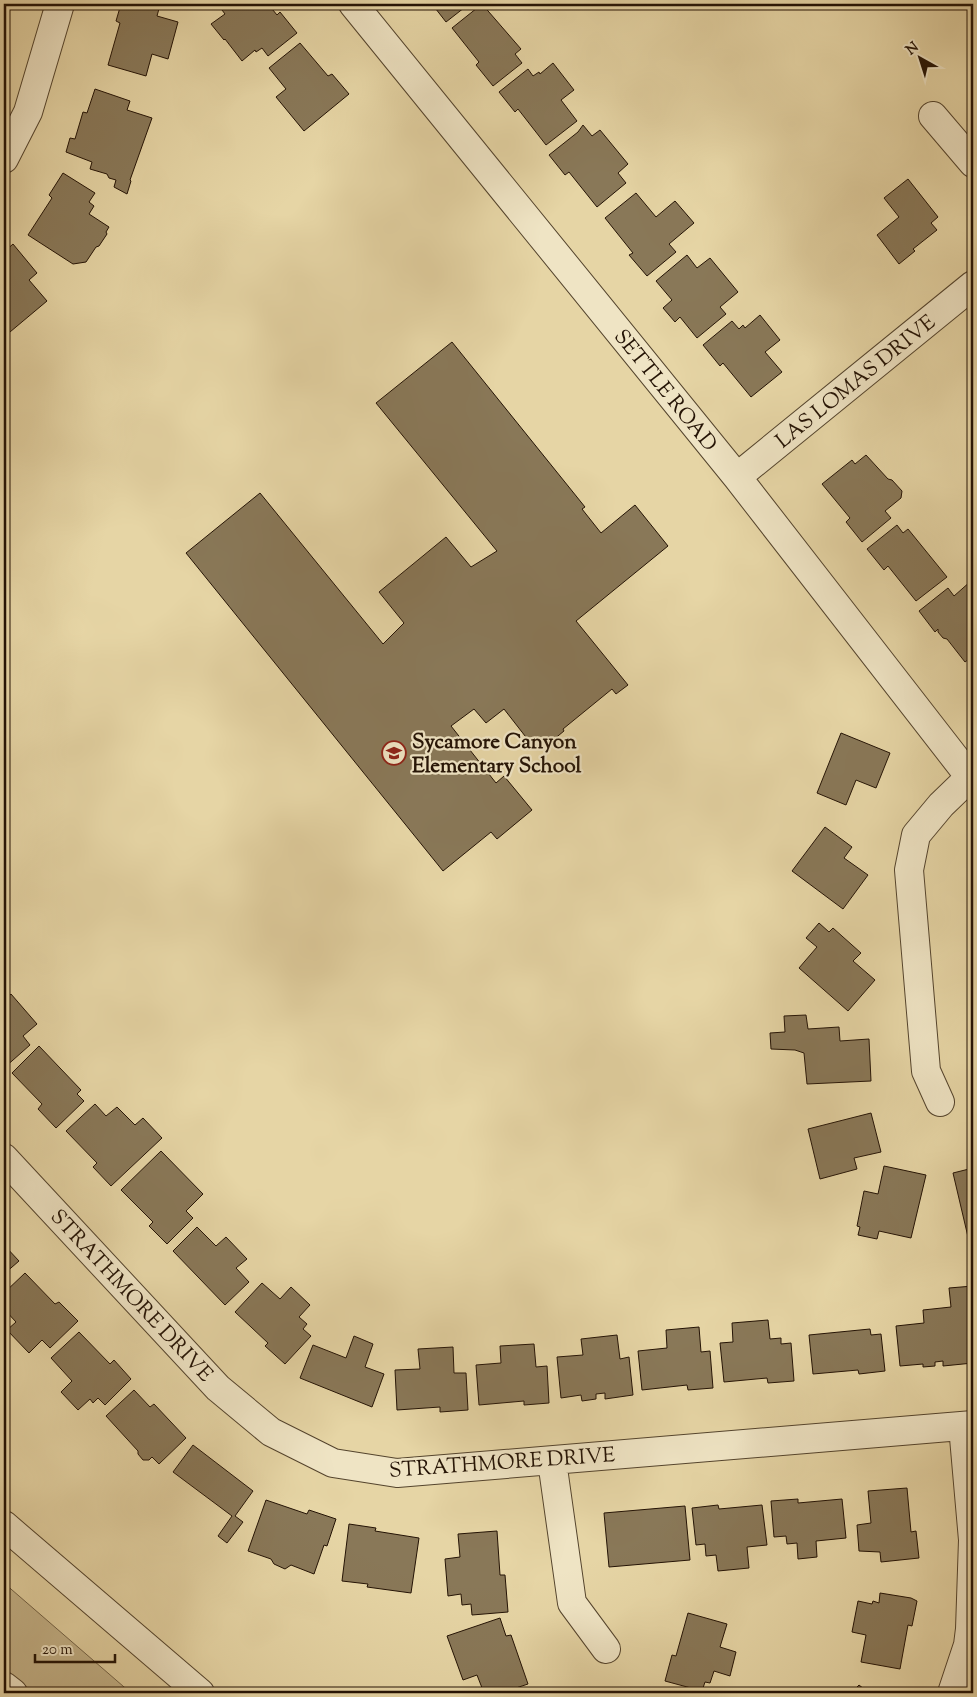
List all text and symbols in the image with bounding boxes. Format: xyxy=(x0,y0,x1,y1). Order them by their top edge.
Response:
north arrow xyxy=(894,32,944,82)
text: N xyxy=(902,38,924,61)
street label: LAS LOMAS DRIVE xyxy=(770,308,943,456)
street label: SETTLE ROAD xyxy=(606,324,723,459)
place label: Sycamore Canyon Elementary School xyxy=(412,728,582,782)
school or university icon: Sycamore Canyon Elementary School xyxy=(381,740,407,766)
street label: STRATHMORE DRIVE xyxy=(42,1203,219,1390)
street label: STRATHMORE DRIVE xyxy=(388,1441,616,1487)
scale bar xyxy=(35,1632,115,1664)
text: 20 m xyxy=(42,1640,73,1661)

